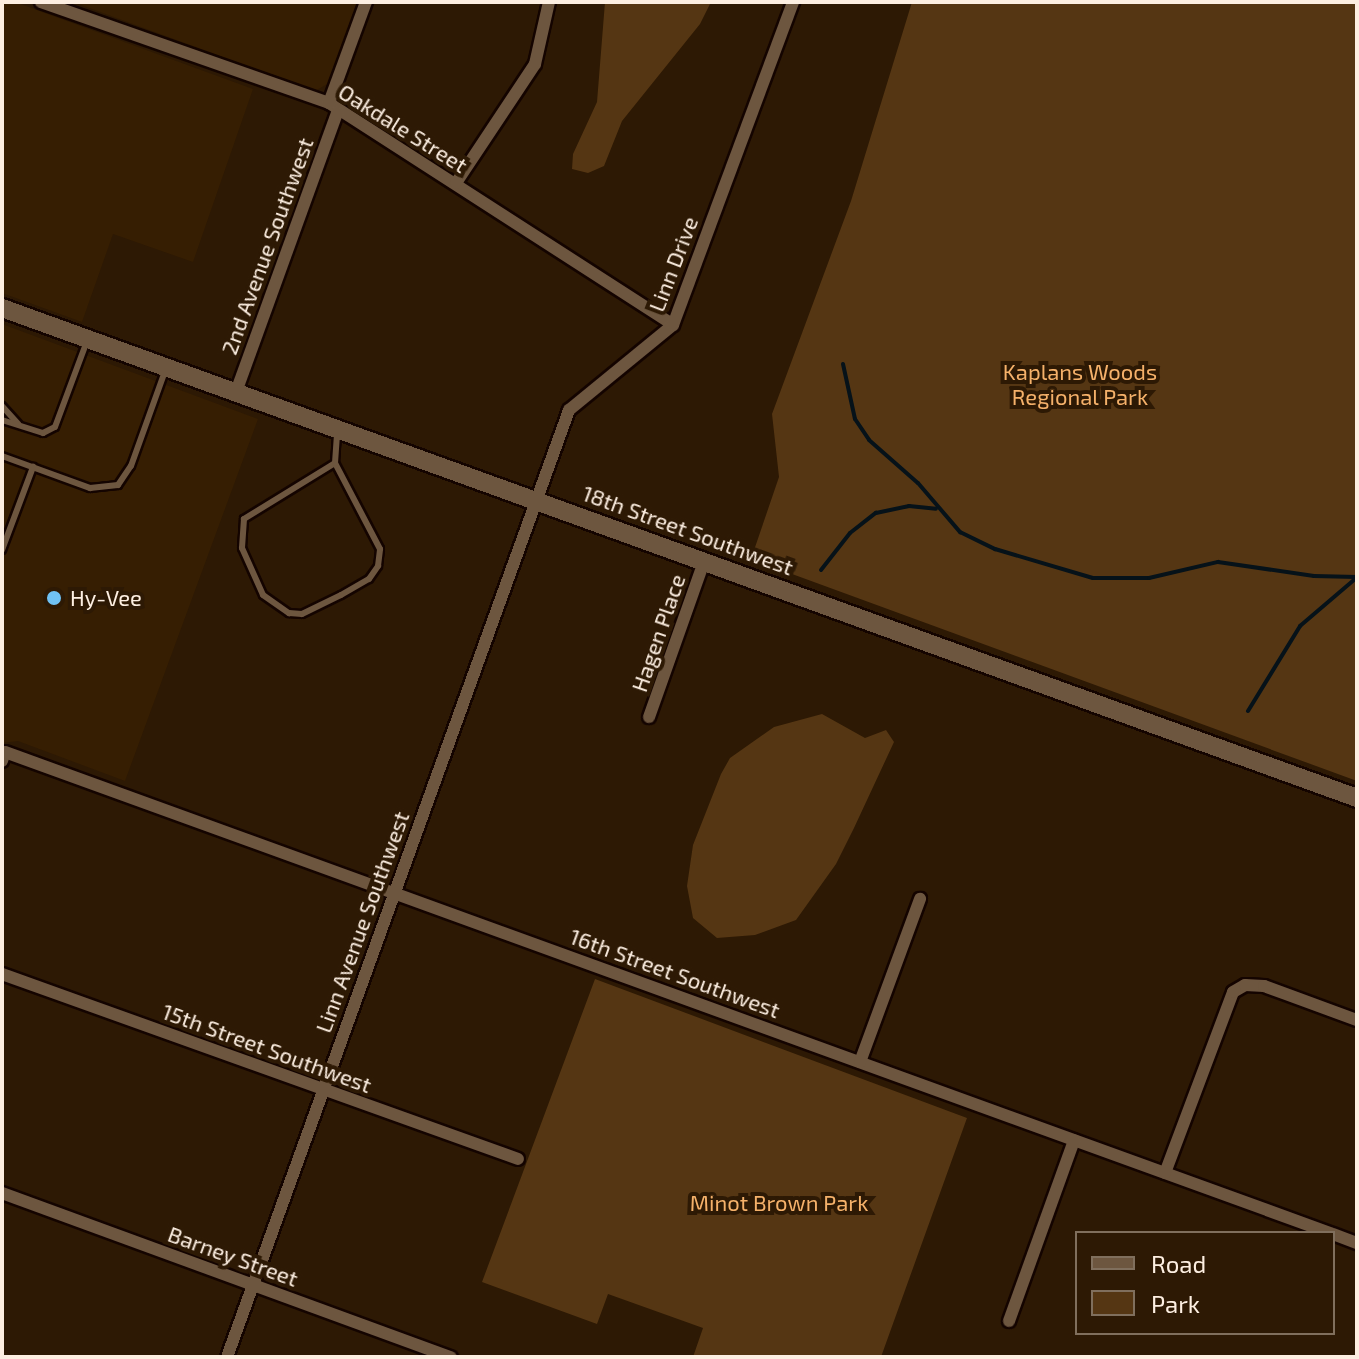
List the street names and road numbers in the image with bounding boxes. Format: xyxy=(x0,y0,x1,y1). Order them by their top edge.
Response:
street label: Oakdale Street xyxy=(334,78,472,178)
street label: 2nd Avenue Southwest xyxy=(215,134,319,358)
street label: Linn Drive xyxy=(643,213,703,315)
street label: 18th Street Southwest xyxy=(579,480,797,580)
street label: Hagen Place xyxy=(626,571,690,695)
street label: Linn Avenue Southwest xyxy=(310,808,414,1036)
street label: 16th Street Southwest xyxy=(566,923,784,1023)
street label: 15th Street Southwest xyxy=(159,998,375,1098)
street label: Barney Street xyxy=(164,1220,302,1292)

